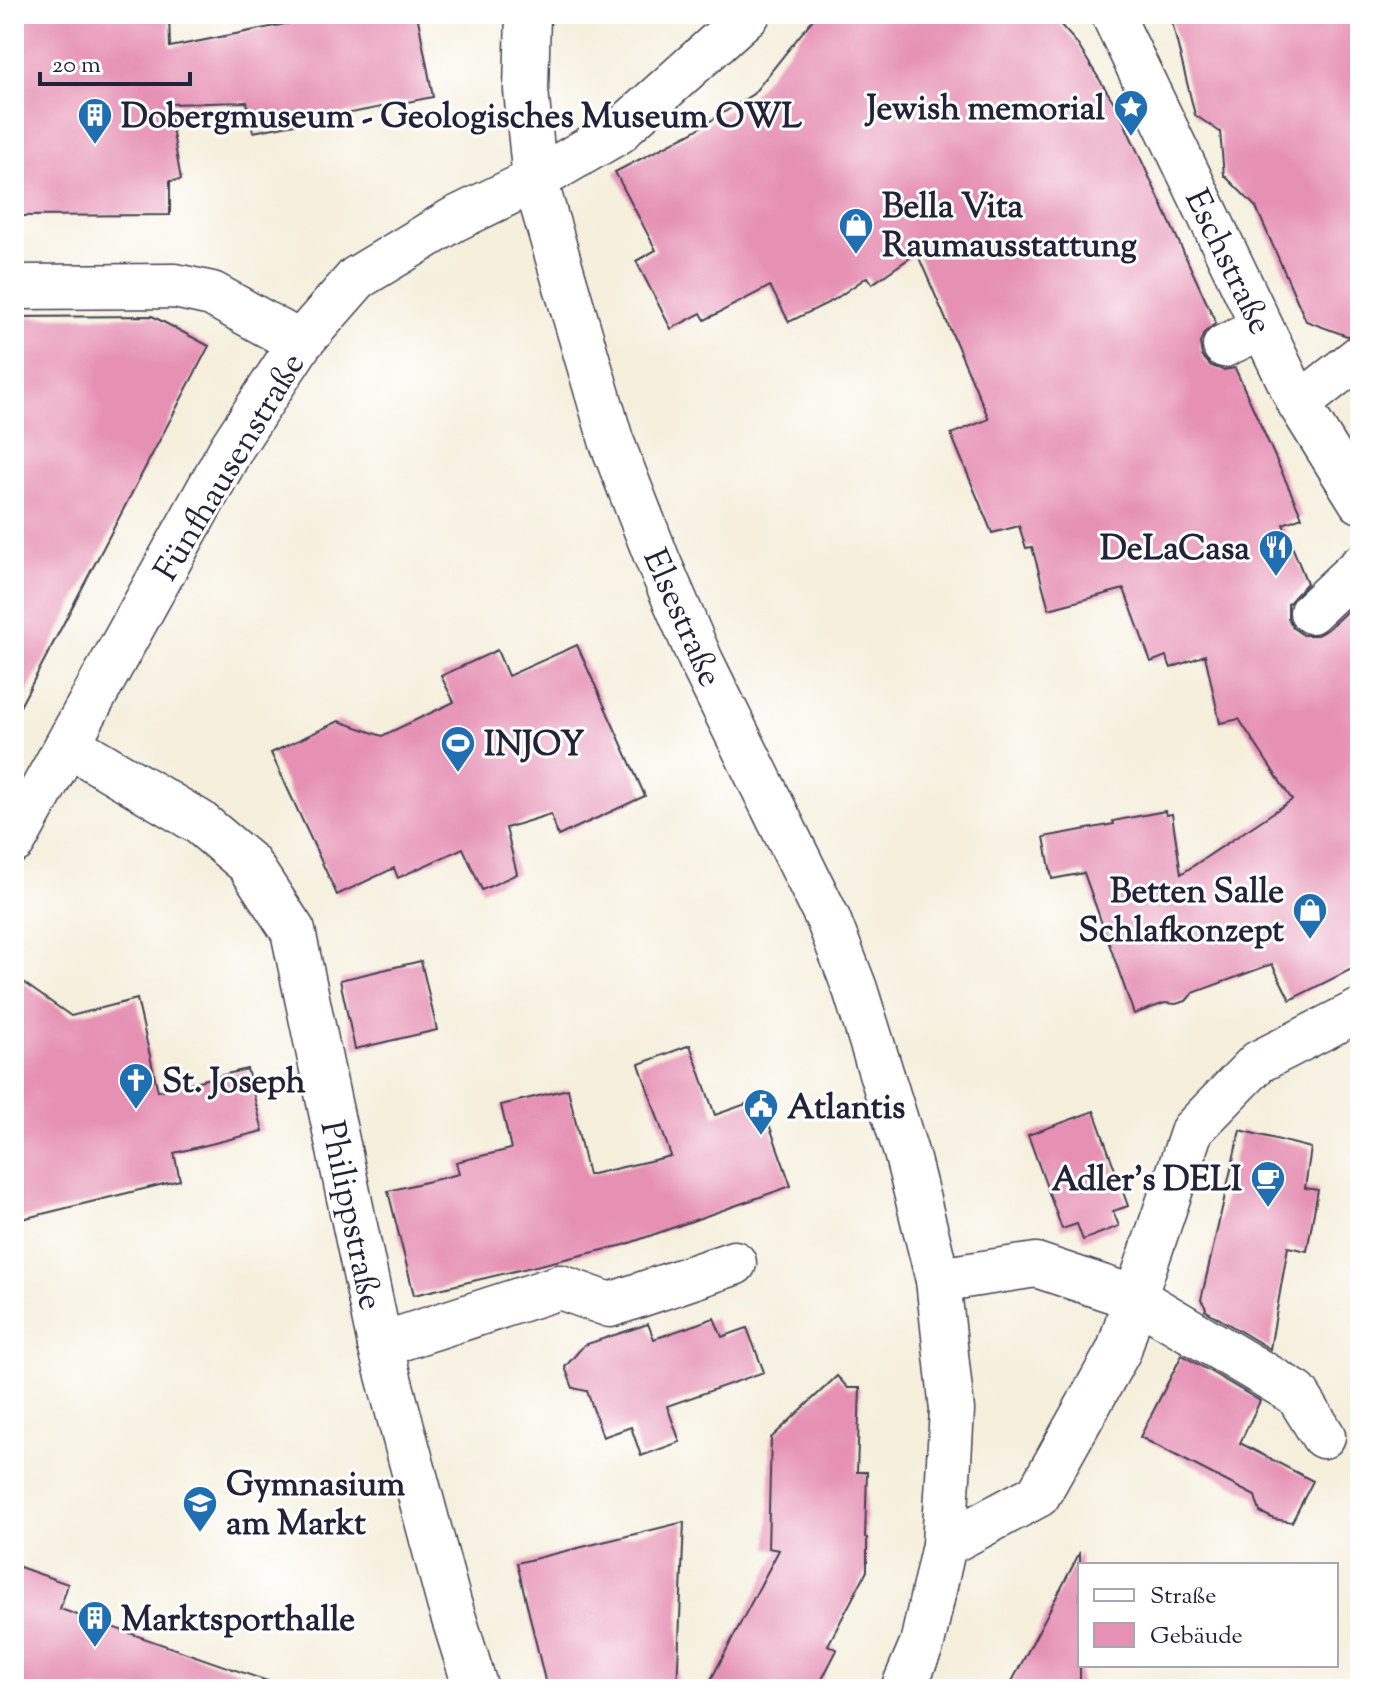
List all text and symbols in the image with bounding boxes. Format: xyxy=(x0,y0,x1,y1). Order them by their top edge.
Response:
scale bar xyxy=(40,36,190,86)
text: 20 m xyxy=(52,49,101,83)
place label: Jewish memorial xyxy=(864,86,1105,135)
place icon: Jewish memorial xyxy=(1112,88,1150,138)
place label: Dobergmuseum - Geologisches Museum OWL xyxy=(121,94,802,143)
building icon: Dobergmuseum - Geologisches Museum OWL xyxy=(76,96,114,146)
street label: Eschstraße xyxy=(1171,182,1283,343)
place label: Bella Vita Raumausstattung xyxy=(882,184,1137,272)
shop icon: Bella Vita Raumausstattung xyxy=(837,206,875,256)
street label: Fünfhausenstraße xyxy=(143,344,319,591)
place label: DeLaCasa xyxy=(1100,526,1250,575)
restaurant icon: DeLaCasa xyxy=(1257,528,1295,578)
street label: Elsestraße xyxy=(629,542,733,695)
place label: INJOY xyxy=(484,722,585,771)
sports icon: INJOY xyxy=(439,724,477,774)
place label: Betten Salle Schlafkonzept xyxy=(1078,869,1284,957)
shop icon: Betten Salle Schlafkonzept xyxy=(1291,891,1329,941)
place label: St. Joseph xyxy=(162,1059,306,1108)
church icon: St. Joseph xyxy=(117,1061,155,1111)
place label: Atlantis xyxy=(787,1085,905,1134)
public building icon: Atlantis xyxy=(742,1087,780,1137)
street label: Philippstraße xyxy=(306,1117,394,1315)
place label: Adler's DELI xyxy=(1051,1157,1243,1206)
cafe icon: Adler's DELI xyxy=(1249,1159,1287,1209)
place label: Gymnasium am Markt xyxy=(226,1462,405,1550)
school or university icon: Gymnasium am Markt xyxy=(181,1484,219,1534)
legend xyxy=(1078,1563,1338,1667)
text: Straße xyxy=(1150,1580,1216,1614)
place label: Marktsporthalle xyxy=(121,1597,355,1646)
building icon: Marktsporthalle xyxy=(76,1599,114,1649)
text: Gebäude xyxy=(1150,1620,1243,1654)

